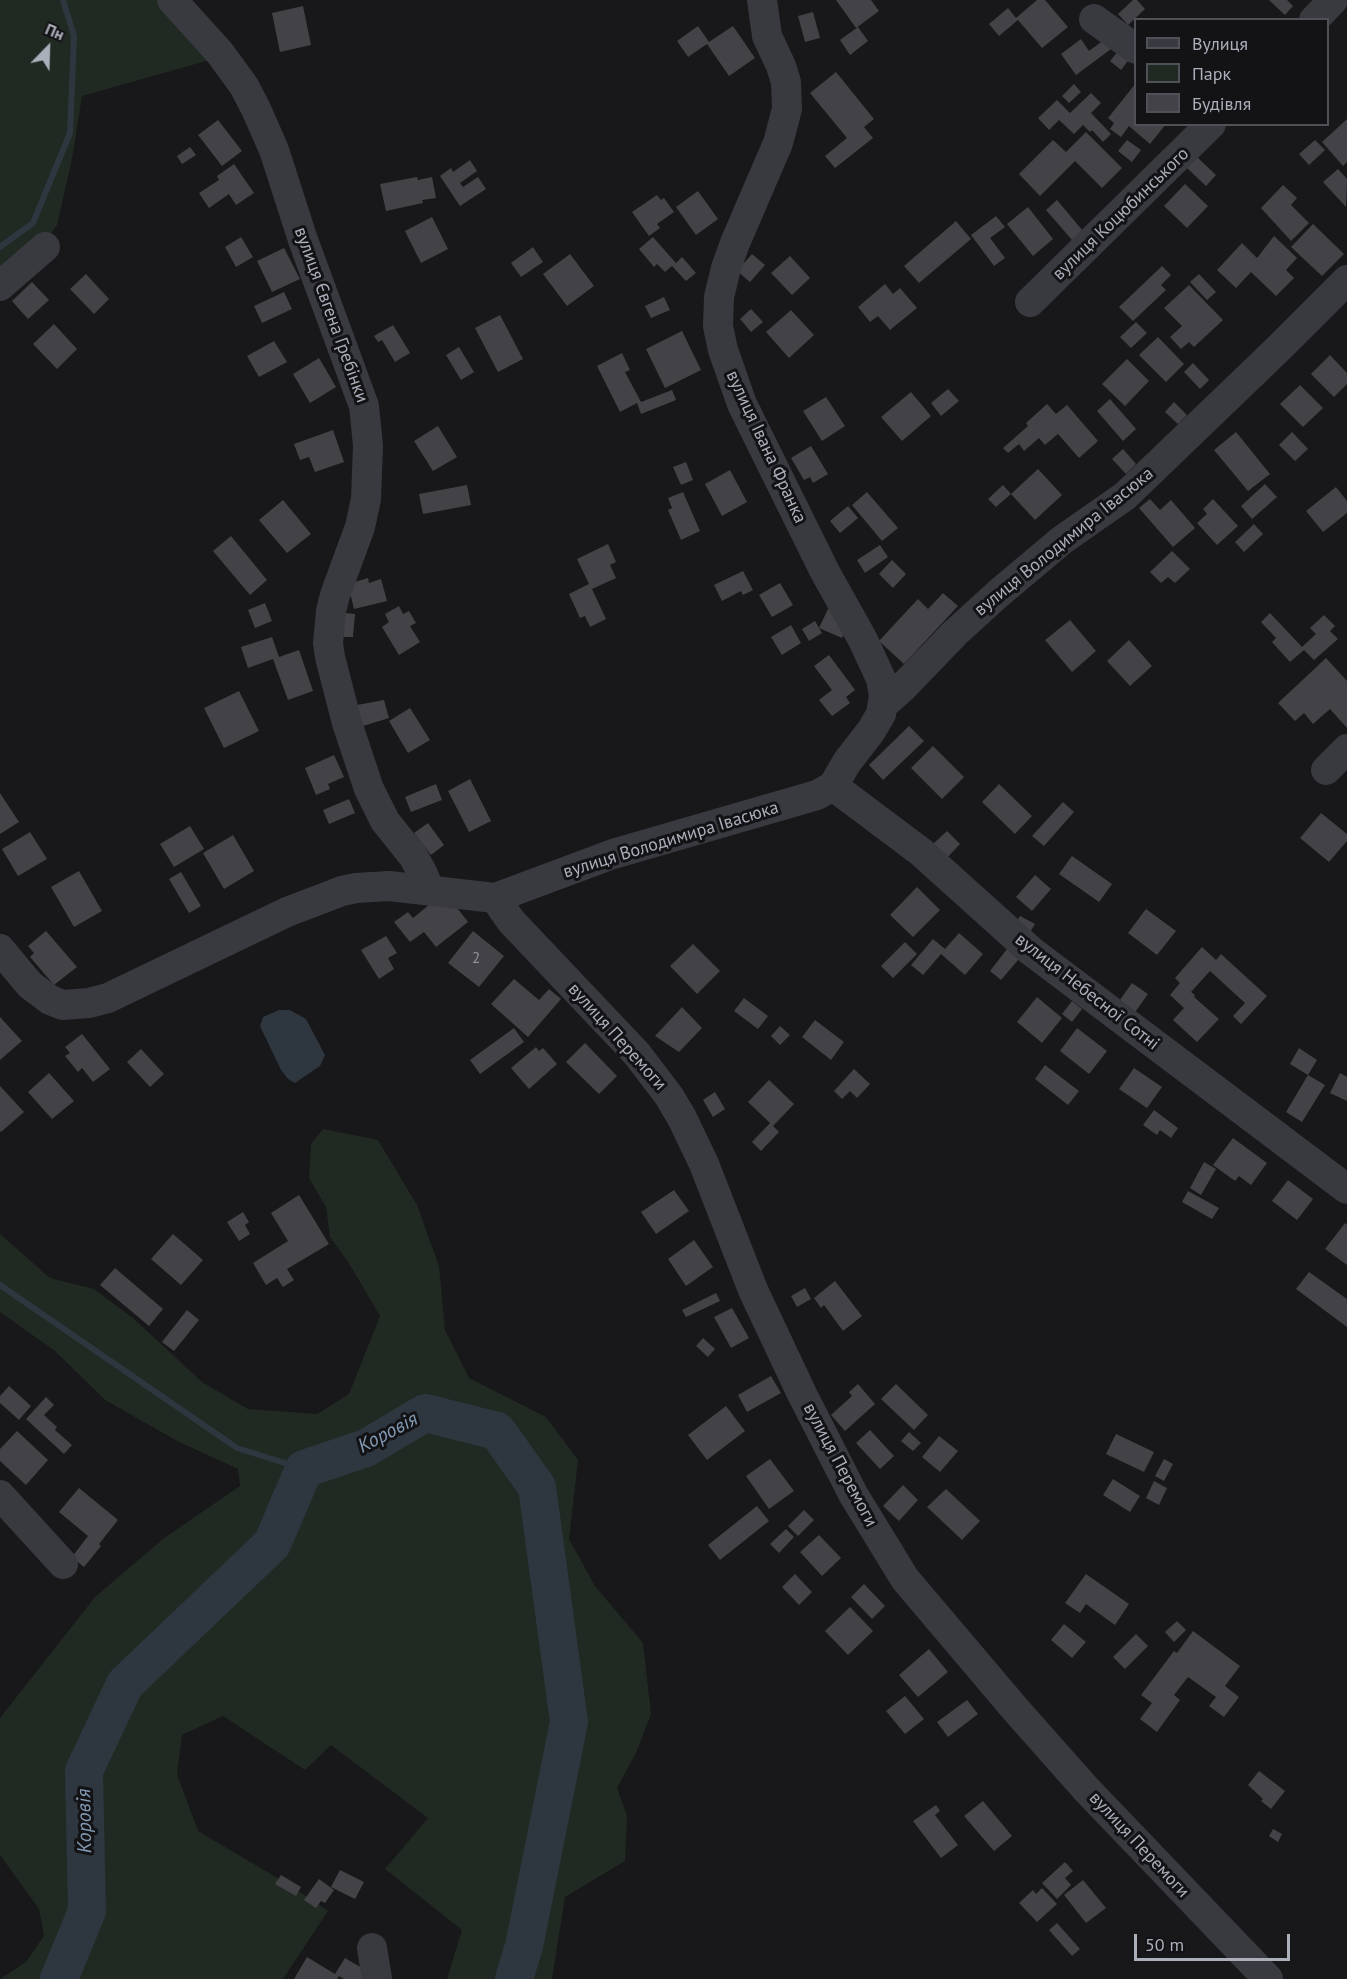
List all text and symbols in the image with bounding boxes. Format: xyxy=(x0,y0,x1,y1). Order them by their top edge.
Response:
north arrow xyxy=(18,18,78,78)
legend xyxy=(1134,18,1329,126)
text: Пн xyxy=(42,19,68,44)
text: Вулиця xyxy=(1192,32,1248,55)
text: Парк xyxy=(1192,62,1231,85)
text: Будівля xyxy=(1192,92,1251,115)
street label: вулиця Коцюбинського xyxy=(1048,143,1194,285)
street label: вулиця Євгена Гребінки xyxy=(289,224,373,406)
street label: вулиця Івана Франка xyxy=(721,367,811,527)
street label: вулиця Володимира Івасюка xyxy=(970,463,1158,621)
street label: вулиця Володимира Івасюка xyxy=(561,797,781,883)
street label: вулиця Небесної Сотні xyxy=(1011,929,1163,1055)
house number: 2 xyxy=(472,950,480,968)
street label: вулиця Перемоги xyxy=(563,979,671,1095)
street label: вулиця Перемоги xyxy=(798,1400,882,1530)
water label: Коровія xyxy=(354,1407,422,1459)
water label: Коровія xyxy=(72,1788,98,1854)
street label: вулиця Перемоги xyxy=(1084,1788,1194,1902)
scale bar xyxy=(1137,1922,1293,1960)
text: 50 m xyxy=(1145,1933,1184,1956)

